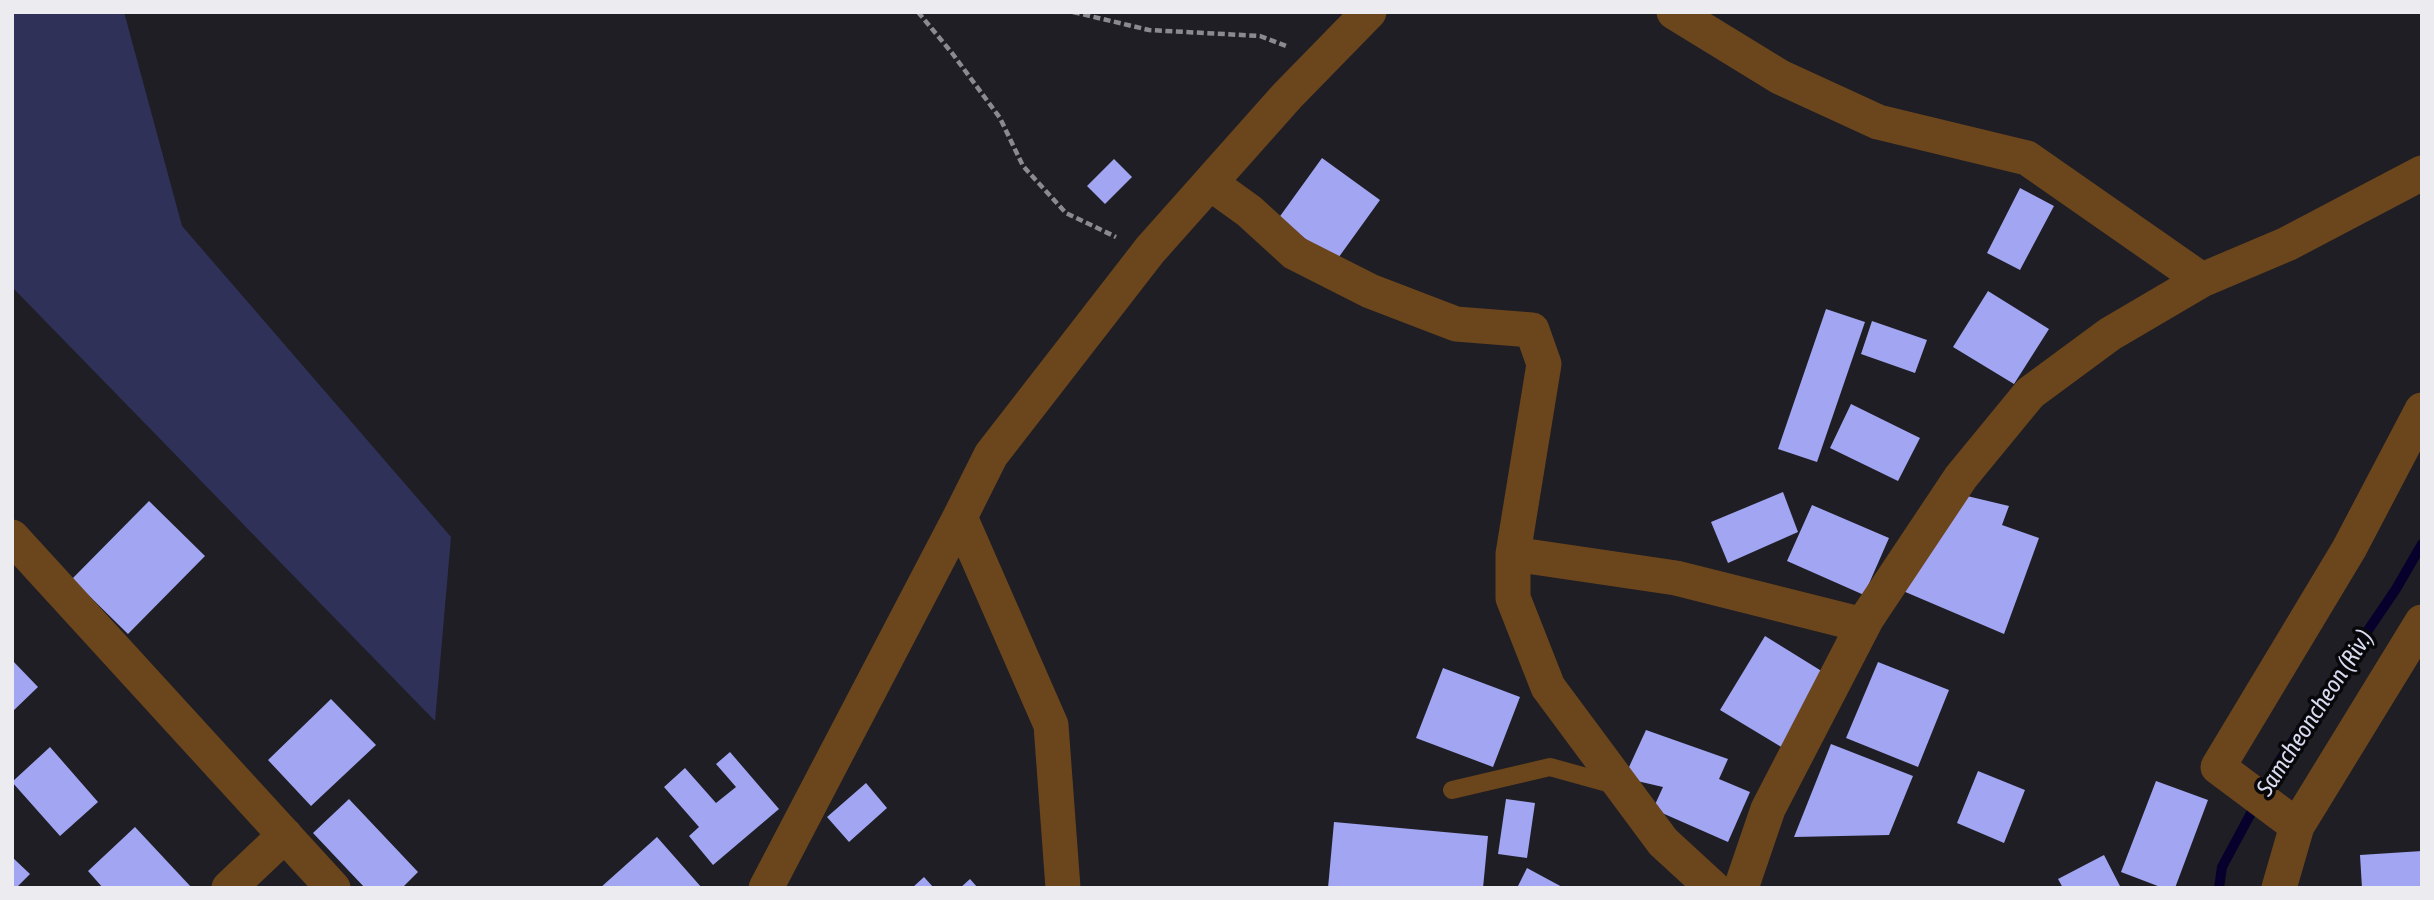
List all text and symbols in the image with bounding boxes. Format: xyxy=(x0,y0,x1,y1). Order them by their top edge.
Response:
water label: Samcheoncheon (Riv.) xyxy=(2251,625,2379,801)

